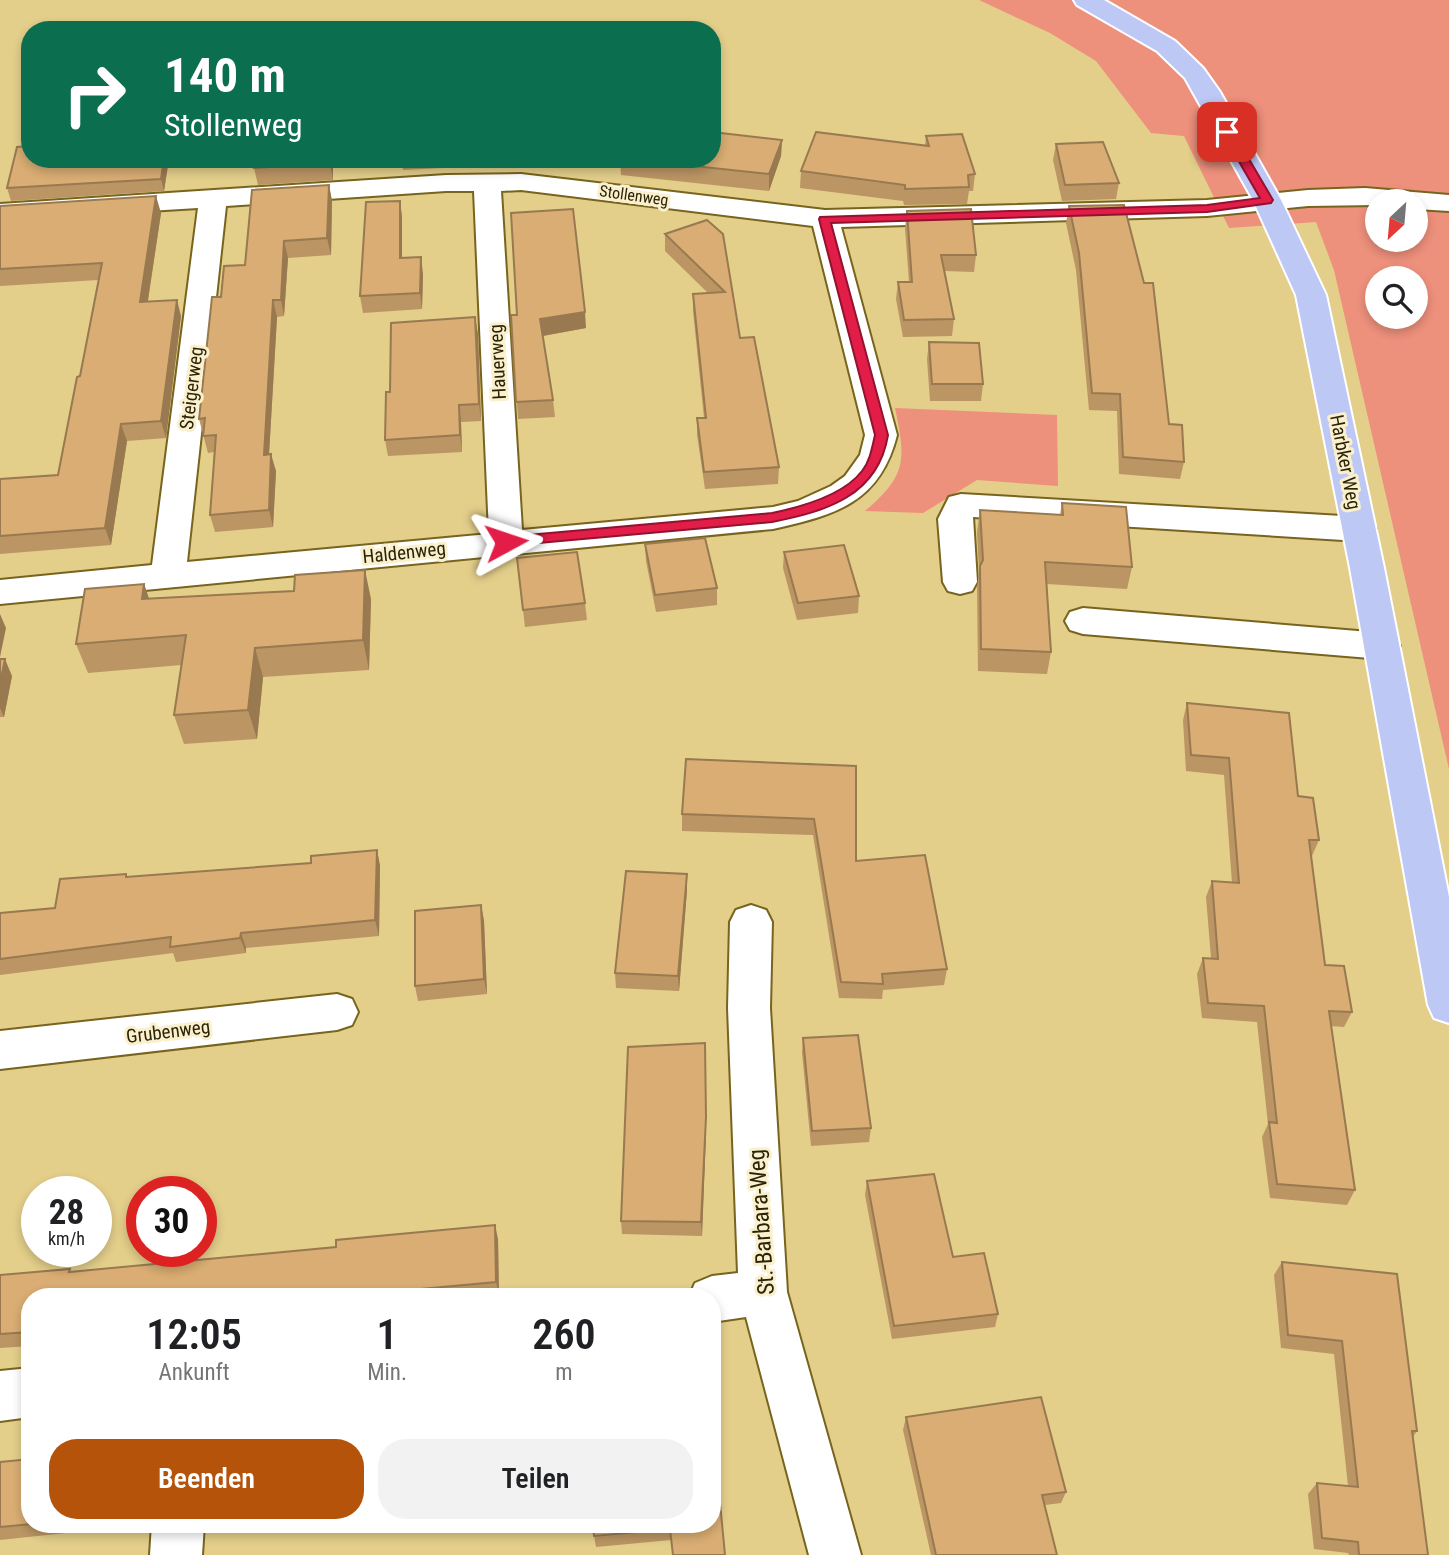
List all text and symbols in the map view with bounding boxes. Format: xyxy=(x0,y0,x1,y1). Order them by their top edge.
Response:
text: 140 m xyxy=(164,47,286,104)
icon: right xyxy=(49,49,140,140)
pin xyxy=(1197,102,1257,162)
text: Stollenweg xyxy=(164,106,303,144)
icon: arrive xyxy=(1208,113,1246,151)
street label: Stollenweg xyxy=(598,181,670,210)
north arrow xyxy=(1365,189,1428,252)
map controls xyxy=(1365,189,1428,329)
button: search xyxy=(1365,266,1428,329)
street label: Hauerweg xyxy=(484,324,511,400)
street label: Steigerweg xyxy=(175,345,208,431)
street label: Harbker Weg xyxy=(1325,413,1366,511)
position arrow xyxy=(469,505,543,579)
street label: Haldenweg xyxy=(361,537,447,568)
street label: Grubenweg xyxy=(125,1015,211,1048)
street label: St.-Barbara-Weg xyxy=(743,1148,780,1296)
speed limit sign: 30 xyxy=(126,1176,217,1267)
text: 28 xyxy=(49,1192,84,1233)
text: km/h xyxy=(48,1228,85,1249)
text: 12:05 xyxy=(146,1310,242,1359)
text: 1 xyxy=(377,1310,398,1359)
text: 260 xyxy=(532,1310,596,1359)
text: Ankunft xyxy=(159,1359,230,1386)
text: Min. xyxy=(367,1359,407,1386)
text: m xyxy=(555,1359,573,1386)
button: Beenden xyxy=(49,1439,364,1519)
button: Teilen xyxy=(378,1439,693,1519)

